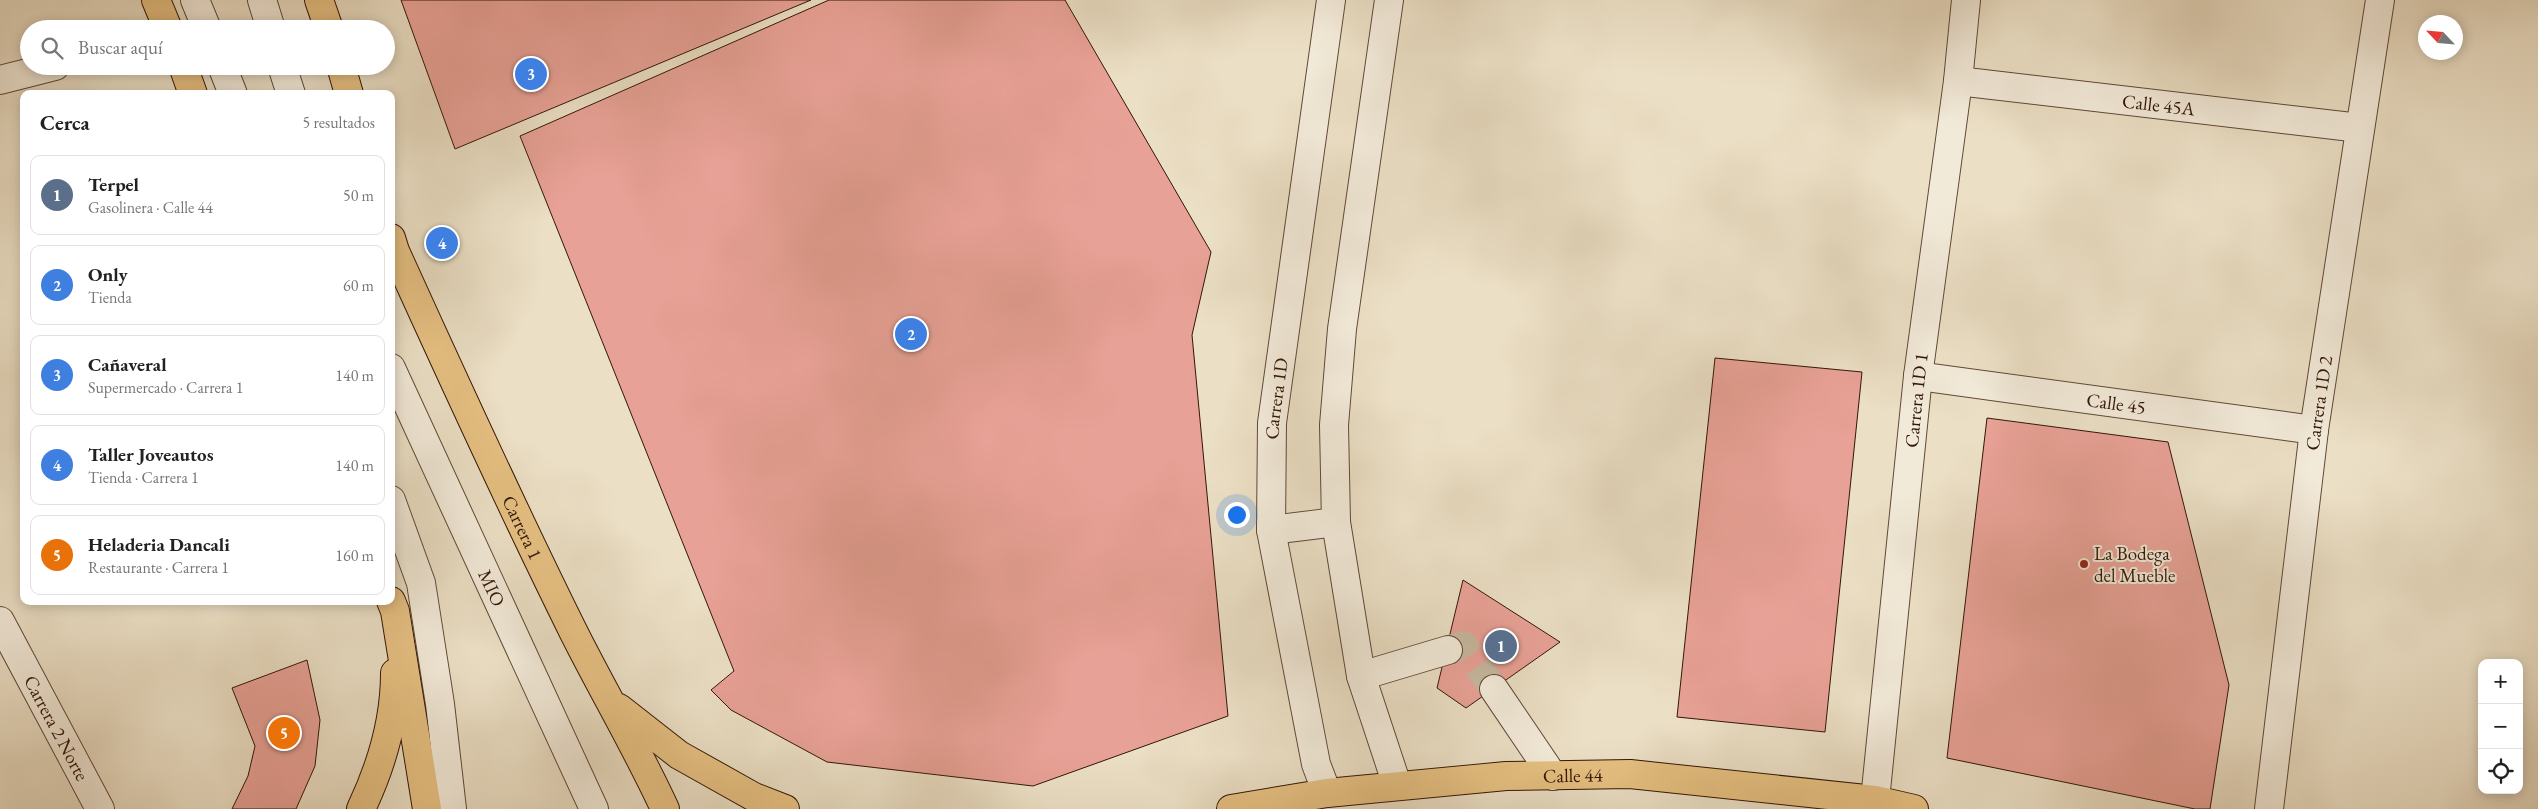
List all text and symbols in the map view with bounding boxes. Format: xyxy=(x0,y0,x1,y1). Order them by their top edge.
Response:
north arrow xyxy=(2418,15,2463,60)
search box xyxy=(20,20,395,75)
icon: search xyxy=(38,34,66,62)
text: Buscar aquí xyxy=(78,35,163,60)
pin: 3 xyxy=(515,55,547,93)
street label: Calle 45A xyxy=(2121,88,2197,121)
text: Cerca xyxy=(40,109,90,136)
text: 5 resultados xyxy=(303,112,375,133)
text: Terpel xyxy=(88,172,139,197)
text: 1 xyxy=(53,185,61,206)
text: 50 m xyxy=(343,185,374,206)
text: Gasolinera · Calle 44 xyxy=(88,197,213,218)
pin: 4 xyxy=(426,224,458,262)
text: Only xyxy=(88,262,128,287)
text: 2 xyxy=(53,275,61,296)
text: 60 m xyxy=(343,275,374,296)
text: Tienda xyxy=(88,287,132,308)
pin: 2 xyxy=(895,315,927,353)
street label: Carrera 1D 1 xyxy=(1898,351,1934,449)
text: Cañaveral xyxy=(88,352,167,377)
street label: Carrera 1D 2 xyxy=(2299,354,2338,452)
street label: Carrera 1D xyxy=(1259,356,1293,440)
text: 3 xyxy=(53,365,61,386)
text: 140 m xyxy=(335,365,374,386)
text: Supermercado · Carrera 1 xyxy=(88,377,243,398)
street label: Calle 45 xyxy=(2085,387,2147,419)
text: Taller Joveautos xyxy=(88,442,214,467)
text: 4 xyxy=(53,455,61,476)
text: 140 m xyxy=(335,455,374,476)
text: Tienda · Carrera 1 xyxy=(88,467,199,488)
street label: Carrera 1 xyxy=(497,491,549,563)
your location xyxy=(1224,502,1250,528)
text: Heladeria Dancali xyxy=(88,532,230,557)
place label: La Bodega del Mueble xyxy=(2094,541,2175,588)
text: 5 xyxy=(53,545,61,566)
text: 160 m xyxy=(335,545,374,566)
text: Restaurante · Carrera 1 xyxy=(88,557,229,578)
marker: La Bodega del Mueble xyxy=(2078,558,2090,570)
street label: MIO xyxy=(473,565,512,610)
pin: 1 xyxy=(1485,627,1517,665)
map controls xyxy=(2478,659,2523,794)
button: + xyxy=(2478,659,2523,704)
street label: Carrera 2 Norte xyxy=(19,671,95,785)
button: − xyxy=(2478,704,2523,749)
pin: 5 xyxy=(268,714,300,752)
button: locate xyxy=(2478,749,2523,794)
street label: Calle 44 xyxy=(1543,762,1604,788)

